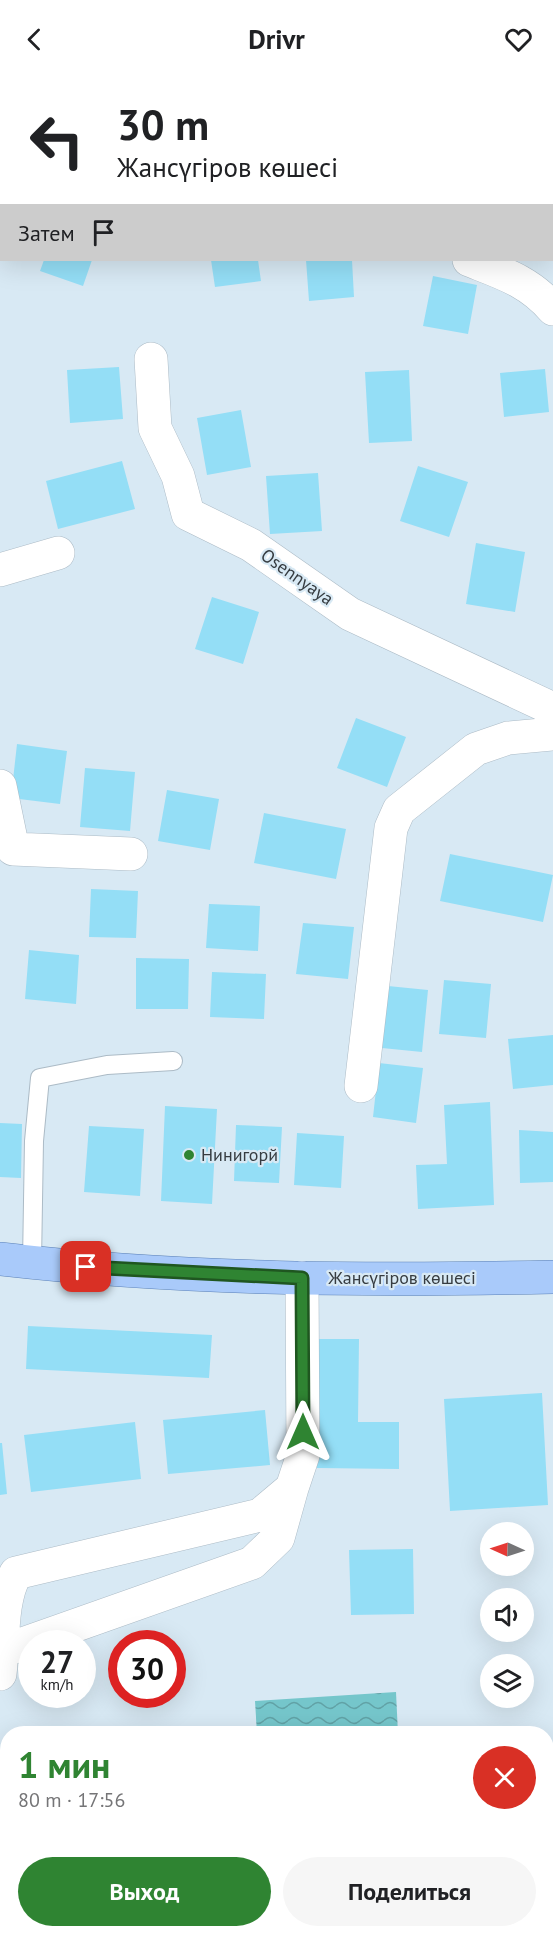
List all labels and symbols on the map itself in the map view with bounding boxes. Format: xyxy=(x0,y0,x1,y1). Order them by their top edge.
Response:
street label: Osennyaya xyxy=(257,543,338,610)
place label: Нинигорй xyxy=(201,1143,278,1166)
marker: Нинигорй xyxy=(182,1148,196,1162)
pin xyxy=(60,1241,111,1292)
street label: Жансүгіров көшесі xyxy=(327,1266,476,1289)
position arrow xyxy=(271,1400,335,1464)
north arrow xyxy=(480,1522,534,1576)
speed limit sign: 30 xyxy=(108,1630,186,1708)

